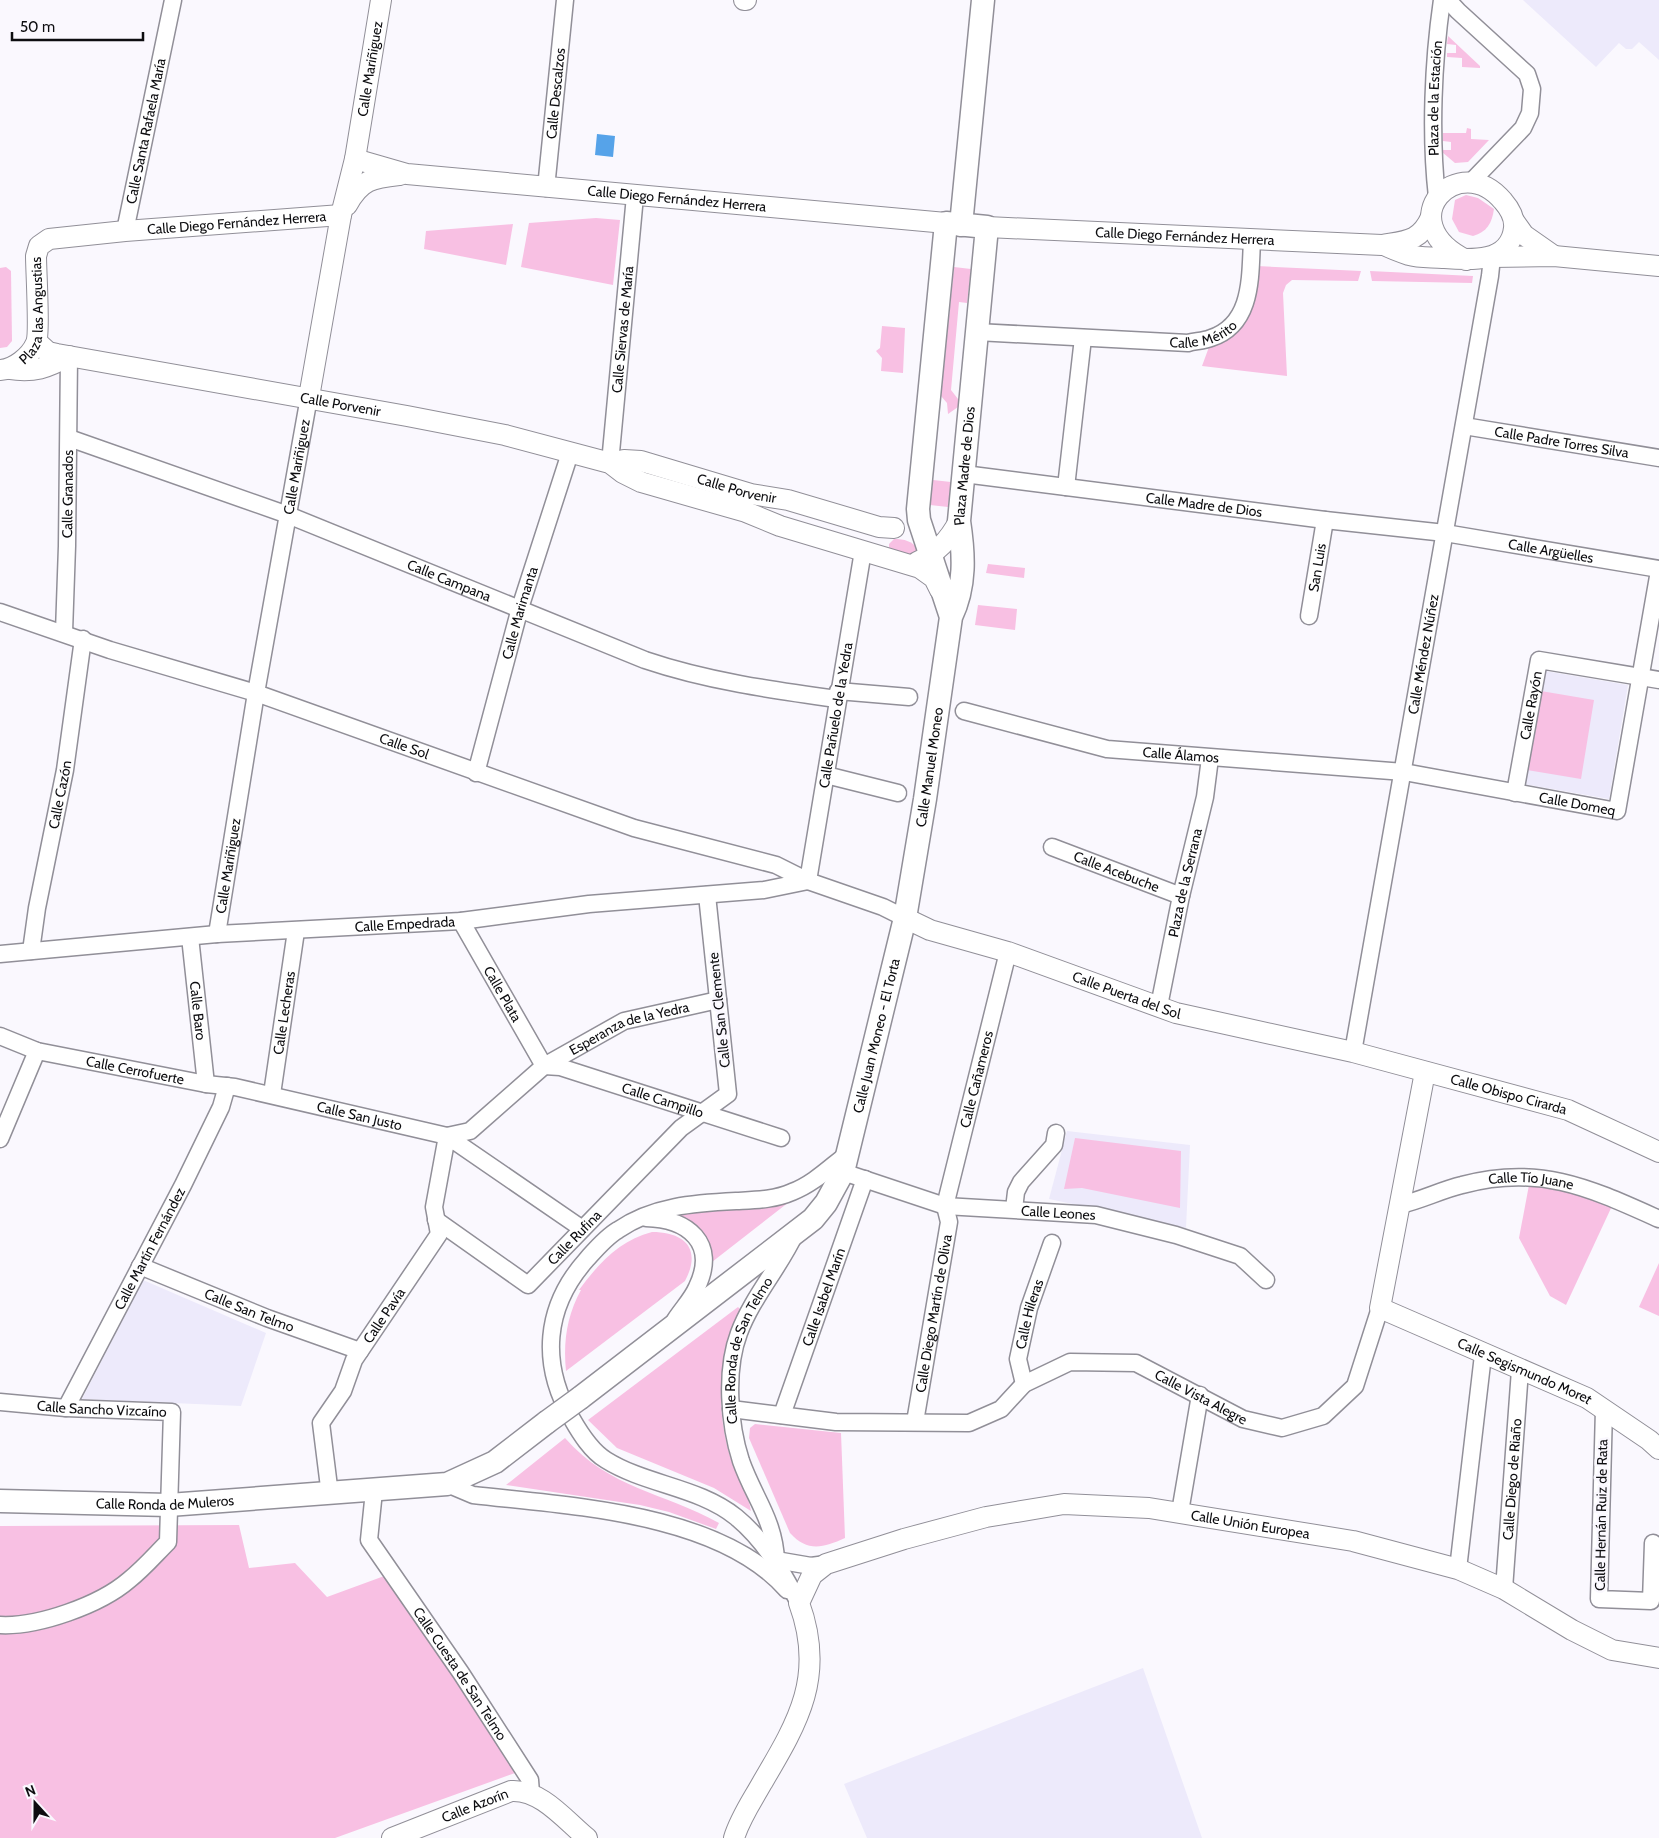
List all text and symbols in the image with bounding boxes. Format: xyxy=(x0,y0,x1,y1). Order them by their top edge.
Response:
scale bar xyxy=(12,10,144,42)
text: 50 m xyxy=(20,18,55,36)
street label: Calle Mariñiguez xyxy=(353,19,387,118)
street label: Plaza de la Estación xyxy=(1424,39,1446,156)
street label: Calle Descalzos xyxy=(542,47,569,140)
street label: Calle Santa Rafaela María xyxy=(122,56,170,206)
street label: Calle Diego Fernández Herrera xyxy=(587,181,767,216)
street label: Calle Diego Fernández Herrera xyxy=(146,207,327,238)
street label: Calle Diego Fernández Herrera xyxy=(1095,223,1275,249)
street label: Plaza las Angustias xyxy=(15,256,47,368)
street label: Calle Siervas de María xyxy=(608,265,637,394)
street label: Calle Mérito xyxy=(1169,316,1241,352)
street label: Calle Porvenir xyxy=(299,388,383,420)
street label: Plaza Madre de Dios xyxy=(950,405,979,527)
street label: Calle Mariñiguez xyxy=(279,417,314,516)
street label: Calle Padre Torres Silva xyxy=(1493,422,1630,462)
street label: Calle Granados xyxy=(58,450,77,538)
street label: Calle Porvenir xyxy=(695,469,778,507)
street label: Calle Madre de Dios xyxy=(1145,488,1264,521)
street label: Calle Argüelles xyxy=(1507,535,1595,567)
street label: San Luis xyxy=(1304,542,1330,593)
street label: Calle Campana xyxy=(404,555,494,606)
street label: Calle Marimanta xyxy=(498,564,542,661)
street label: Calle Méndez Núñez xyxy=(1404,592,1443,716)
street label: Calle Pañuelo de la Yedra xyxy=(815,641,857,789)
street label: Calle Rayón xyxy=(1516,669,1546,741)
street label: Calle Manuel Moneo xyxy=(911,706,947,828)
street label: Calle Sol xyxy=(377,729,432,763)
street label: Calle Álamos xyxy=(1142,743,1220,767)
street label: Calle Cazón xyxy=(44,759,75,831)
street label: Calle Domeq xyxy=(1538,788,1617,820)
street label: Calle Mariñiguez xyxy=(211,816,245,915)
street label: Plaza de la Serrana xyxy=(1164,826,1206,939)
street label: Calle Acebuche xyxy=(1071,847,1162,896)
street label: Calle Empedrada xyxy=(354,912,456,936)
street label: Calle San Clemente xyxy=(704,951,734,1069)
street label: Calle Juan Moneo - El Torta xyxy=(849,956,904,1115)
street label: Calle Plata xyxy=(480,963,526,1025)
street label: Calle Puerta del Sol xyxy=(1070,967,1183,1023)
street label: Calle Lecheras xyxy=(269,970,299,1056)
street label: Calle Baro xyxy=(186,980,210,1041)
street label: Esperanza de la Yedra xyxy=(566,998,691,1059)
street label: Calle Cañameros xyxy=(956,1029,997,1130)
street label: Calle Cerrofuerte xyxy=(85,1052,186,1089)
street label: Calle Obispo Cirarda xyxy=(1448,1070,1569,1118)
street label: Calle Campillo xyxy=(620,1078,706,1122)
street label: Calle San Justo xyxy=(315,1097,404,1134)
street label: Calle Tío Juane xyxy=(1487,1168,1576,1194)
street label: Calle Martín Fernández xyxy=(110,1184,189,1313)
street label: Calle Leones xyxy=(1020,1202,1096,1224)
street label: Calle Rufina xyxy=(543,1206,605,1269)
street label: Calle Diego Martín de Oliva xyxy=(911,1233,956,1394)
street label: Calle Isabel Marín xyxy=(798,1245,849,1349)
street label: Calle Ronda de San Telmo xyxy=(721,1273,777,1425)
street label: Calle Hileras xyxy=(1011,1276,1048,1351)
street label: Calle San Telmo xyxy=(202,1284,297,1336)
street label: Calle Pavía xyxy=(359,1284,409,1347)
street label: Calle Segismundo Moret xyxy=(1455,1334,1596,1408)
street label: Calle Vista Alegre xyxy=(1152,1365,1250,1429)
street label: Calle Sancho Vizcaíno xyxy=(36,1396,167,1421)
street label: Calle Diego de Riaño xyxy=(1499,1417,1525,1541)
street label: Calle Hernán Ruiz de Rata xyxy=(1591,1439,1611,1591)
street label: Calle Ronda de Muleros xyxy=(96,1491,235,1514)
street label: Calle Unión Europea xyxy=(1190,1506,1311,1543)
street label: Calle Cuesta de San Telmo xyxy=(409,1604,511,1744)
north arrow xyxy=(10,1778,60,1828)
text: N xyxy=(22,1781,38,1801)
street label: Calle Azorín xyxy=(439,1784,511,1827)

